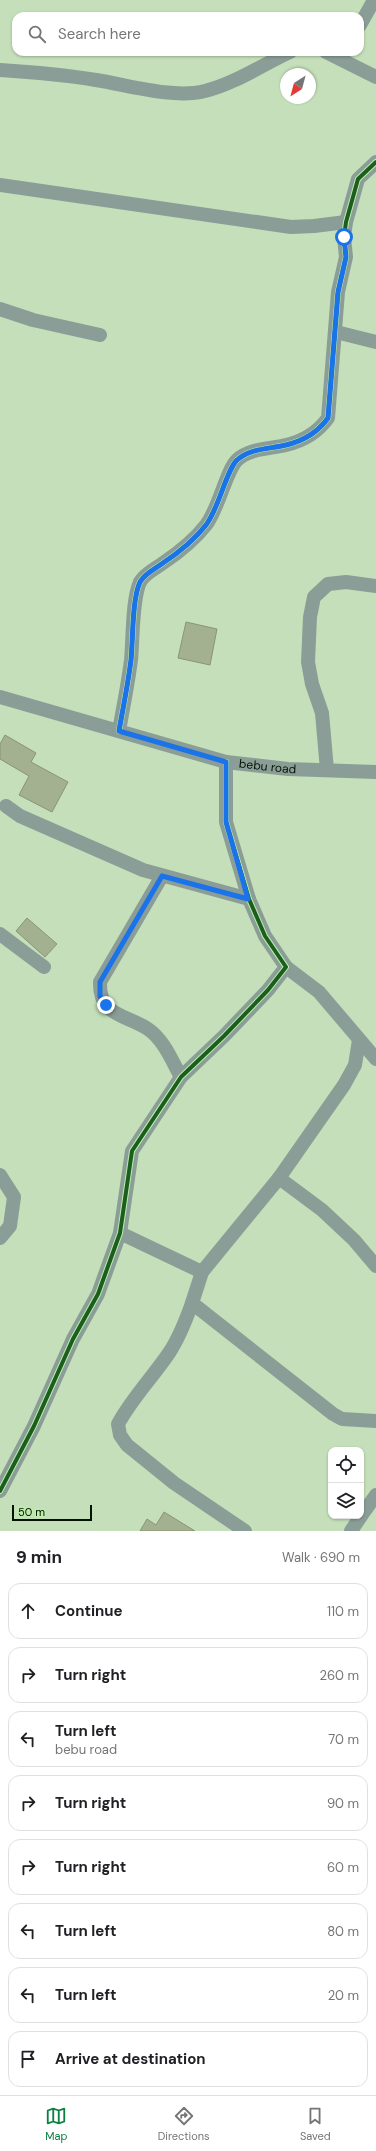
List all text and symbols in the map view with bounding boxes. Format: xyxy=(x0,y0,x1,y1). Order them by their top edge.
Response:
search box xyxy=(12,12,364,56)
icon: search xyxy=(26,23,48,45)
text: Search here xyxy=(58,24,141,44)
north arrow xyxy=(280,68,316,104)
route start xyxy=(335,228,353,246)
street label: bebu road xyxy=(238,756,296,777)
route end xyxy=(97,996,115,1014)
map controls xyxy=(328,1447,364,1519)
button: locate xyxy=(328,1447,364,1483)
button: layers xyxy=(328,1483,364,1519)
scale bar xyxy=(12,1503,92,1522)
text: 50 m xyxy=(18,1505,45,1519)
text: 9 min xyxy=(16,1546,62,1568)
text: Walk · 690 m xyxy=(282,1549,360,1566)
icon: ahead xyxy=(17,1600,39,1622)
text: Continue xyxy=(55,1601,123,1621)
text: 110 m xyxy=(327,1603,359,1620)
icon: right xyxy=(17,1664,39,1686)
text: Turn right xyxy=(55,1665,126,1685)
text: 260 m xyxy=(319,1667,359,1684)
text: Turn left xyxy=(55,1721,116,1741)
icon: left xyxy=(17,1728,39,1750)
text: 70 m xyxy=(328,1731,359,1748)
text: bebu road xyxy=(55,1741,117,1758)
icon: right xyxy=(17,1792,39,1814)
text: Turn right xyxy=(55,1793,126,1813)
text: 90 m xyxy=(327,1795,359,1812)
icon: right xyxy=(17,1856,39,1878)
text: Turn right xyxy=(55,1857,126,1877)
text: 60 m xyxy=(327,1859,359,1876)
icon: left xyxy=(17,1920,39,1942)
text: Turn left xyxy=(55,1921,116,1941)
text: 80 m xyxy=(327,1923,359,1940)
icon: left xyxy=(17,1984,39,2006)
text: Turn left xyxy=(55,1985,116,2005)
text: 20 m xyxy=(328,1987,359,2004)
icon: arrive xyxy=(17,2048,39,2070)
text: Arrive at destination xyxy=(55,2049,206,2069)
tab: Map xyxy=(45,2105,67,2143)
tab: Directions xyxy=(158,2105,210,2143)
tab: Saved xyxy=(300,2105,331,2143)

